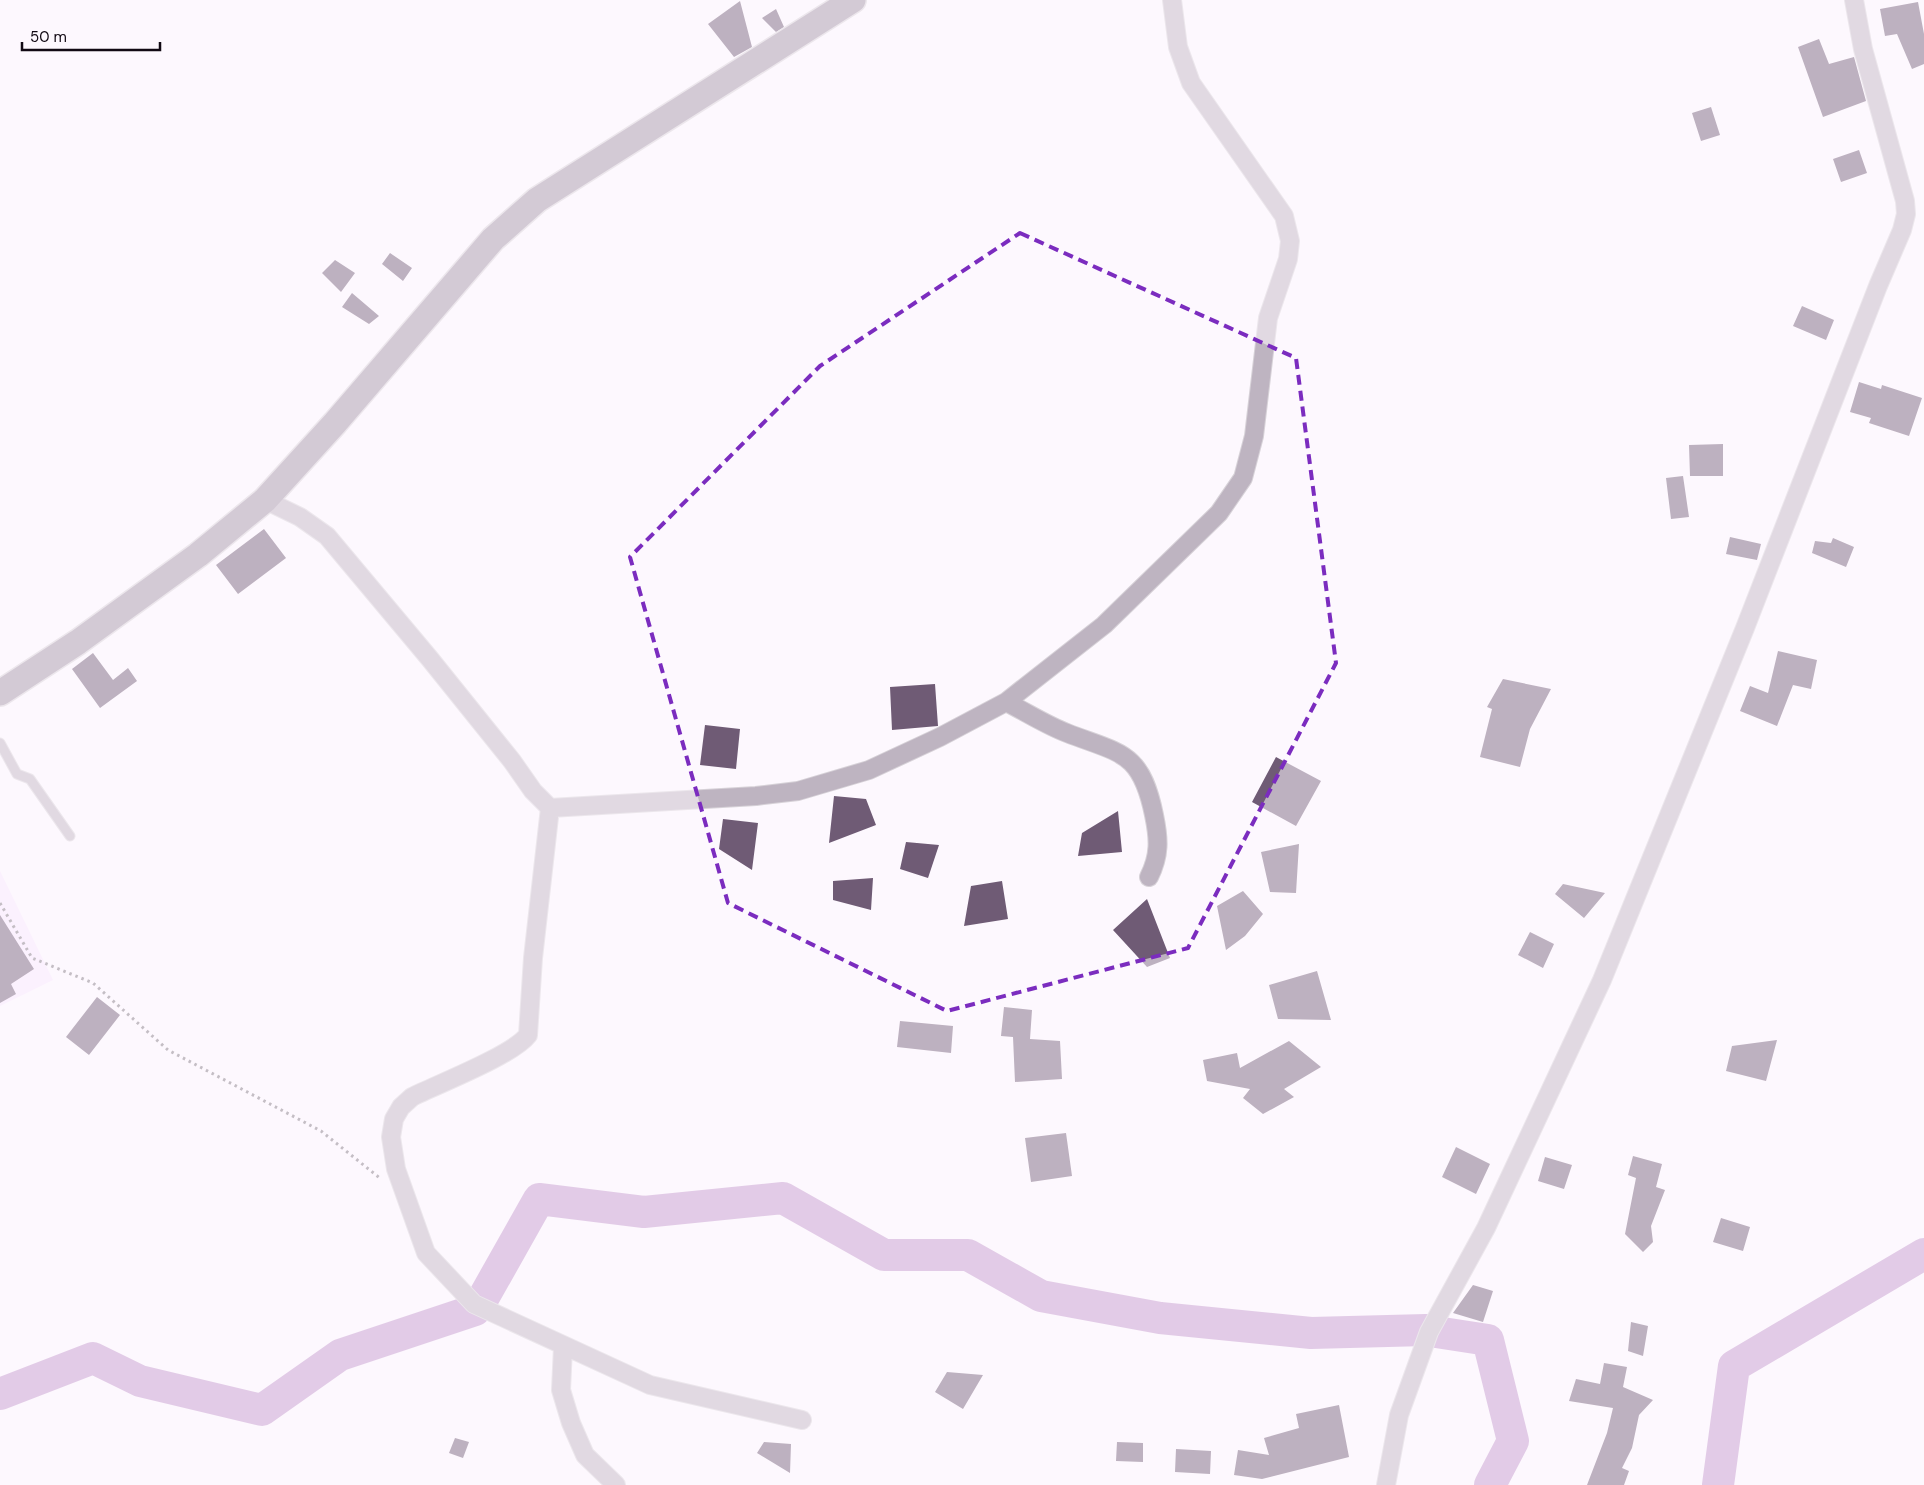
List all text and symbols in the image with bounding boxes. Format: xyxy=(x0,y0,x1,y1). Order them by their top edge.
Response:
scale bar xyxy=(22,20,160,52)
text: 50 m xyxy=(30,27,67,47)

